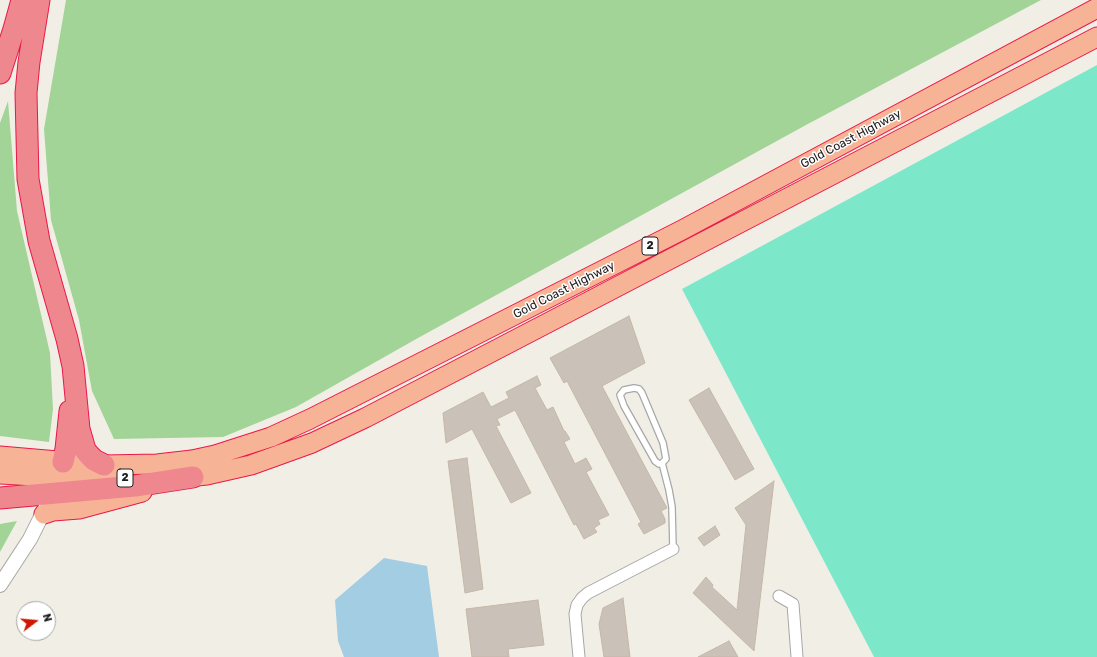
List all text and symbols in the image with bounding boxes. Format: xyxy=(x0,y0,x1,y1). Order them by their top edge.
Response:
street label: Gold Coast Highway xyxy=(798,106,904,172)
road number: 2 xyxy=(642,237,658,255)
street label: Gold Coast Highway xyxy=(511,258,617,322)
road number: 2 xyxy=(117,469,133,487)
north arrow xyxy=(16,601,56,641)
text: N xyxy=(40,612,54,623)

